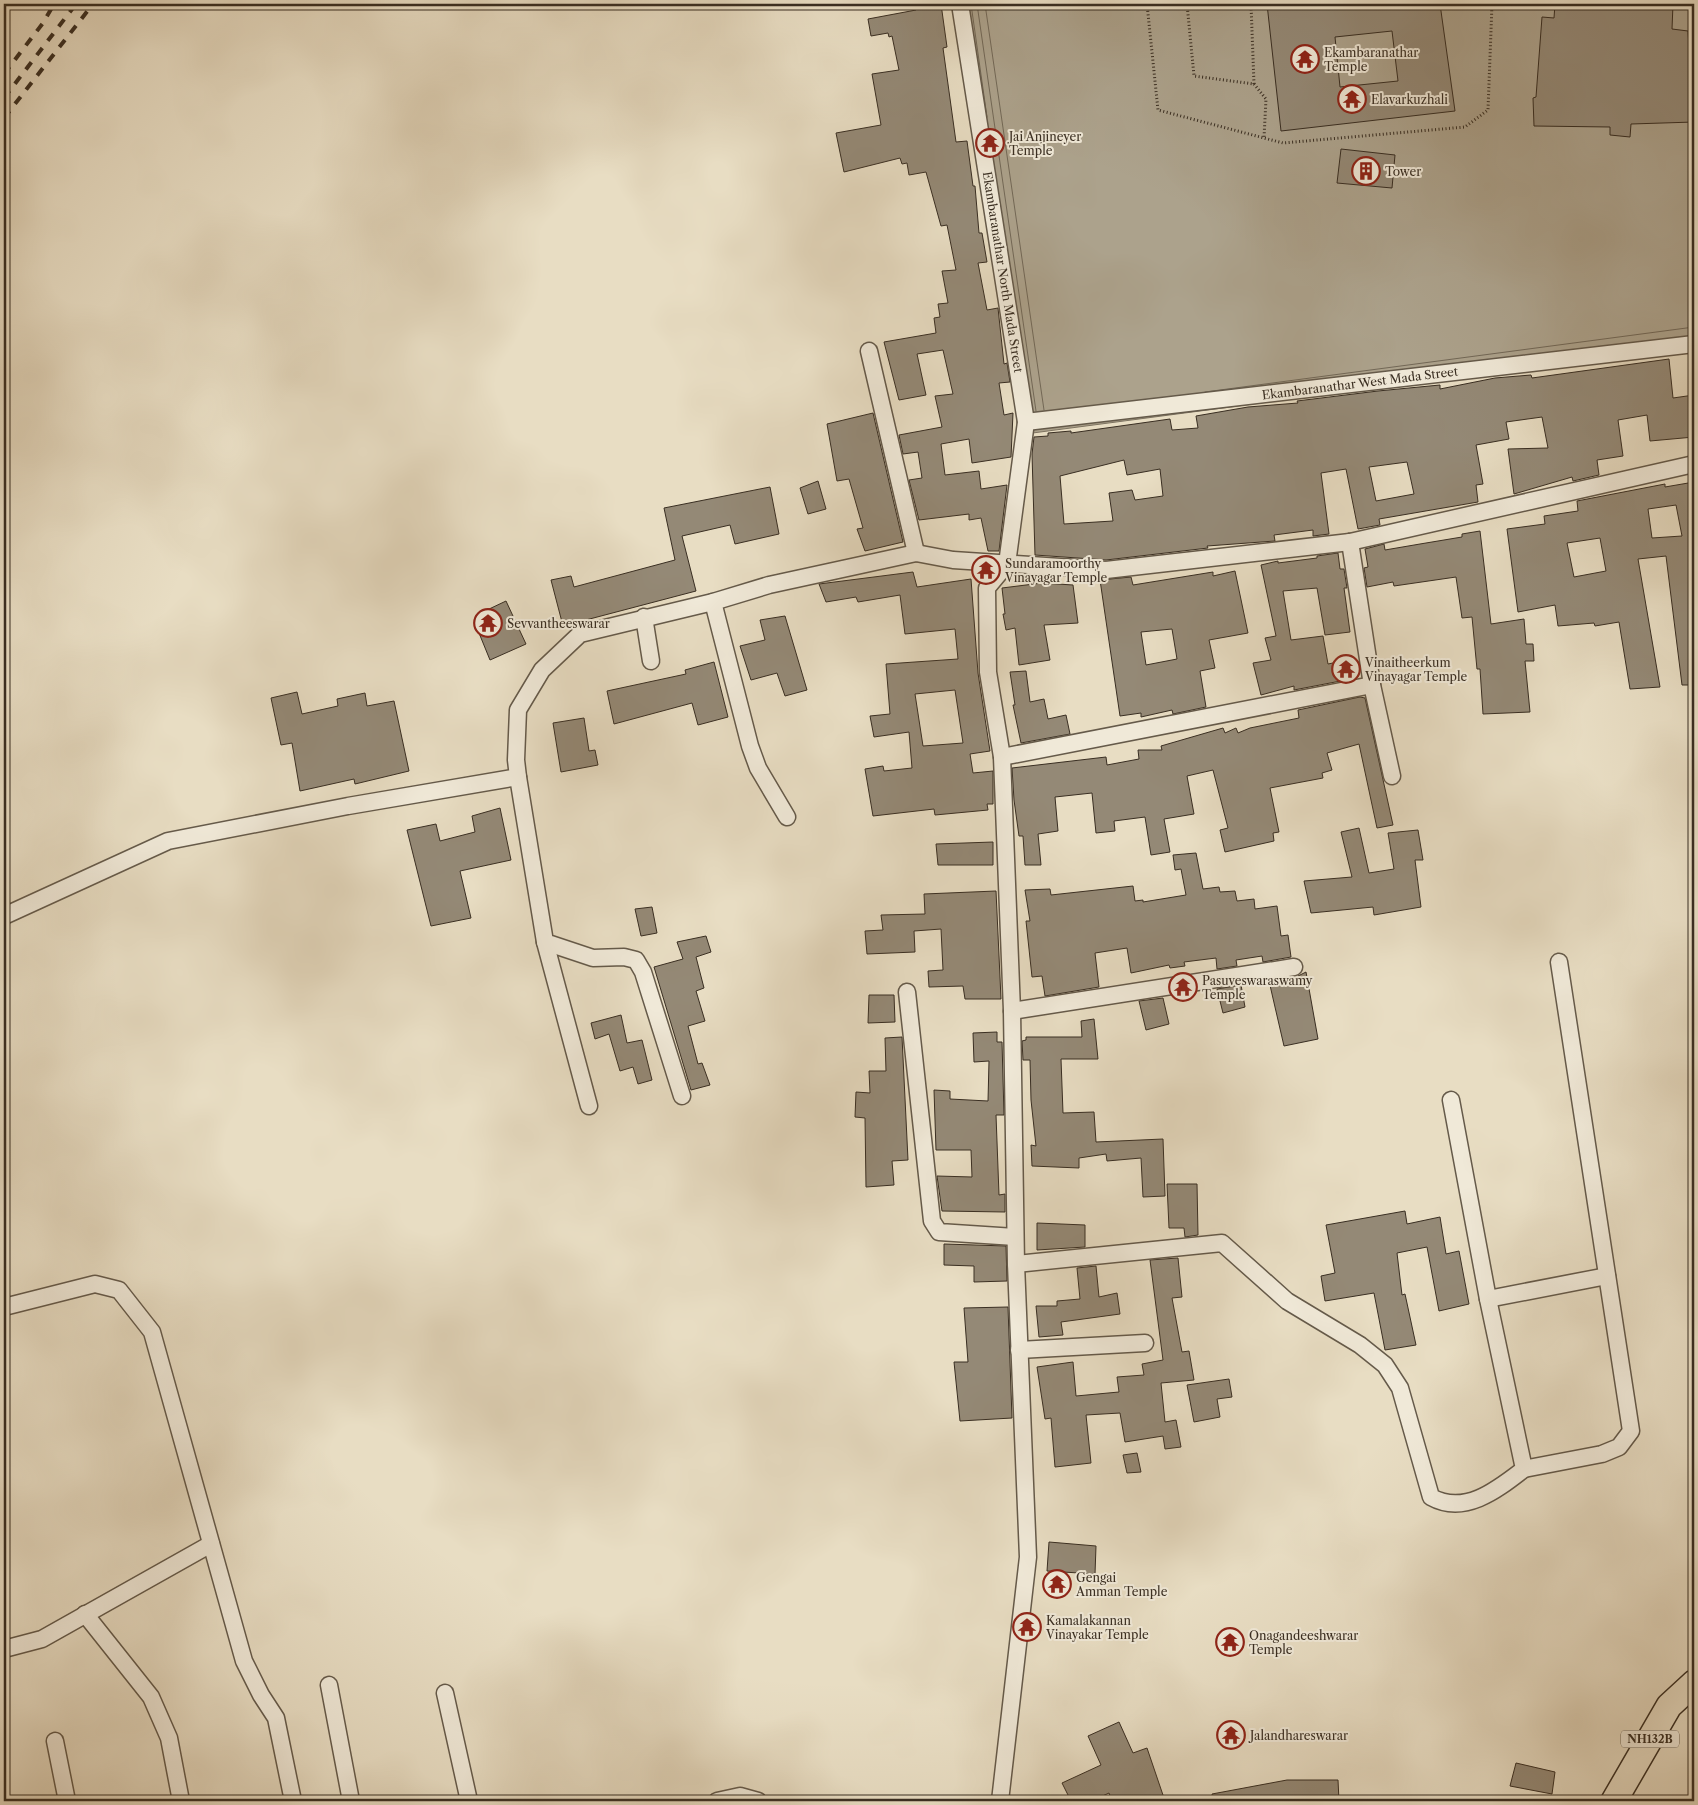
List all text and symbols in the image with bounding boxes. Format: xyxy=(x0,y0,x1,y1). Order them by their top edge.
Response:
temple icon: Ekambaranathar Temple xyxy=(1290,44,1320,74)
place label: Ekambaranathar Temple xyxy=(1324,45,1418,74)
temple icon: Elavarkuzhali xyxy=(1337,84,1367,114)
place label: Elavarkuzhali xyxy=(1371,92,1448,107)
temple icon: Jai Anjineyer Temple xyxy=(975,128,1005,158)
place label: Jai Anjineyer Temple xyxy=(1007,129,1081,158)
building icon: Tower xyxy=(1351,156,1381,186)
place label: Tower xyxy=(1385,164,1421,179)
street label: Ekambaranathar North Mada Street xyxy=(980,170,1026,374)
street label: Ekambaranathar West Mada Street xyxy=(1261,363,1460,402)
temple icon: Sundaramoorthy Vinayagar Temple xyxy=(971,555,1001,585)
place label: Sundaramoorthy Vinayagar Temple xyxy=(1004,556,1108,585)
temple icon: Sevvantheeswarar xyxy=(473,608,503,638)
place label: Sevvantheeswarar xyxy=(507,616,610,631)
temple icon: Vinaitheerkum Vinayagar Temple xyxy=(1331,654,1361,684)
place label: Vinaitheerkum Vinayagar Temple xyxy=(1364,655,1468,684)
temple icon: Pasuveswaraswamy Temple xyxy=(1168,972,1198,1002)
place label: Pasuveswaraswamy Temple xyxy=(1202,973,1313,1002)
temple icon: Gengai Amman Temple xyxy=(1042,1569,1072,1599)
place label: Gengai Amman Temple xyxy=(1075,1570,1168,1599)
temple icon: Kamalakannan Vinayakar Temple xyxy=(1012,1612,1042,1642)
place label: Kamalakannan Vinayakar Temple xyxy=(1045,1613,1149,1642)
temple icon: Onagandeeshwarar Temple xyxy=(1215,1627,1245,1657)
place label: Onagandeeshwarar Temple xyxy=(1249,1628,1358,1657)
temple icon: Jalandhareswarar xyxy=(1216,1720,1246,1750)
place label: Jalandhareswarar xyxy=(1248,1728,1348,1743)
road number: NH132B xyxy=(1621,1730,1679,1748)

